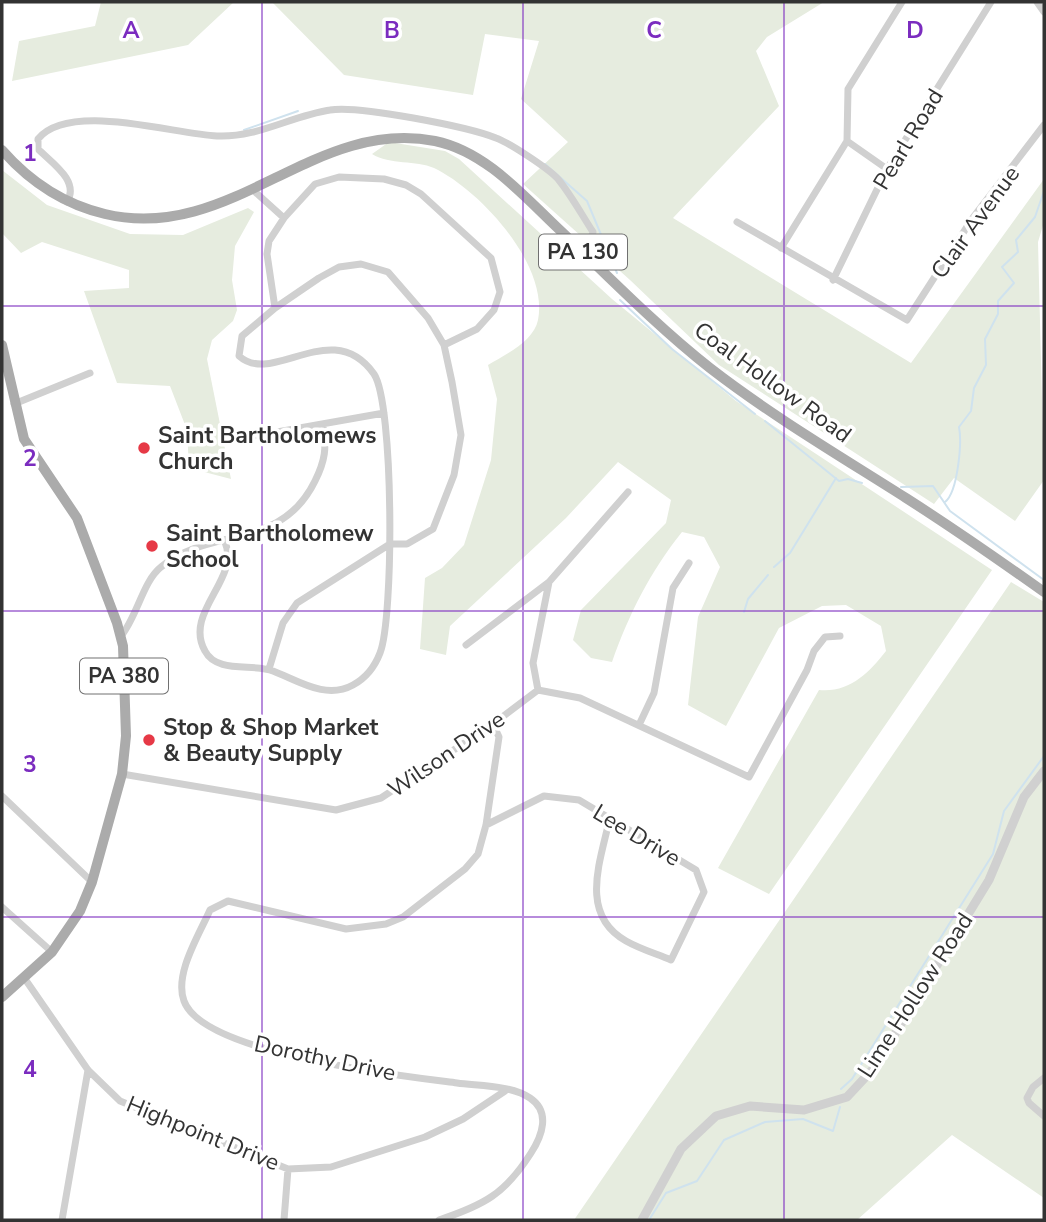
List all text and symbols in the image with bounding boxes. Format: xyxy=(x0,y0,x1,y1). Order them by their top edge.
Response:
text: A xyxy=(122,15,140,46)
text: B xyxy=(384,15,400,46)
text: C xyxy=(646,15,662,46)
text: D xyxy=(906,15,924,46)
street label: Pearl Road xyxy=(866,83,951,196)
text: 1 xyxy=(23,138,37,169)
street label: Clair Avenue xyxy=(924,160,1027,285)
road number: PA 130 xyxy=(539,234,627,270)
street label: Coal Hollow Road xyxy=(688,315,858,450)
place label: Saint Bartholomews Church xyxy=(158,420,377,477)
marker: Saint Bartholomews Church xyxy=(136,440,152,456)
text: 2 xyxy=(23,443,37,474)
place label: Saint Bartholomew School xyxy=(166,518,374,575)
marker: Saint Bartholomew School xyxy=(144,538,160,554)
road number: PA 380 xyxy=(80,658,168,694)
street label: Wilson Drive xyxy=(382,704,511,805)
place label: Stop & Shop Market & Beauty Supply xyxy=(163,712,379,769)
marker: Stop & Shop Market & Beauty Supply xyxy=(141,732,157,748)
text: 3 xyxy=(23,749,37,780)
street label: Lee Drive xyxy=(587,797,686,874)
street label: Lime Hollow Road xyxy=(850,907,980,1084)
street label: Dorothy Drive xyxy=(251,1028,398,1089)
text: 4 xyxy=(23,1054,37,1085)
street label: Highpoint Drive xyxy=(122,1089,284,1178)

